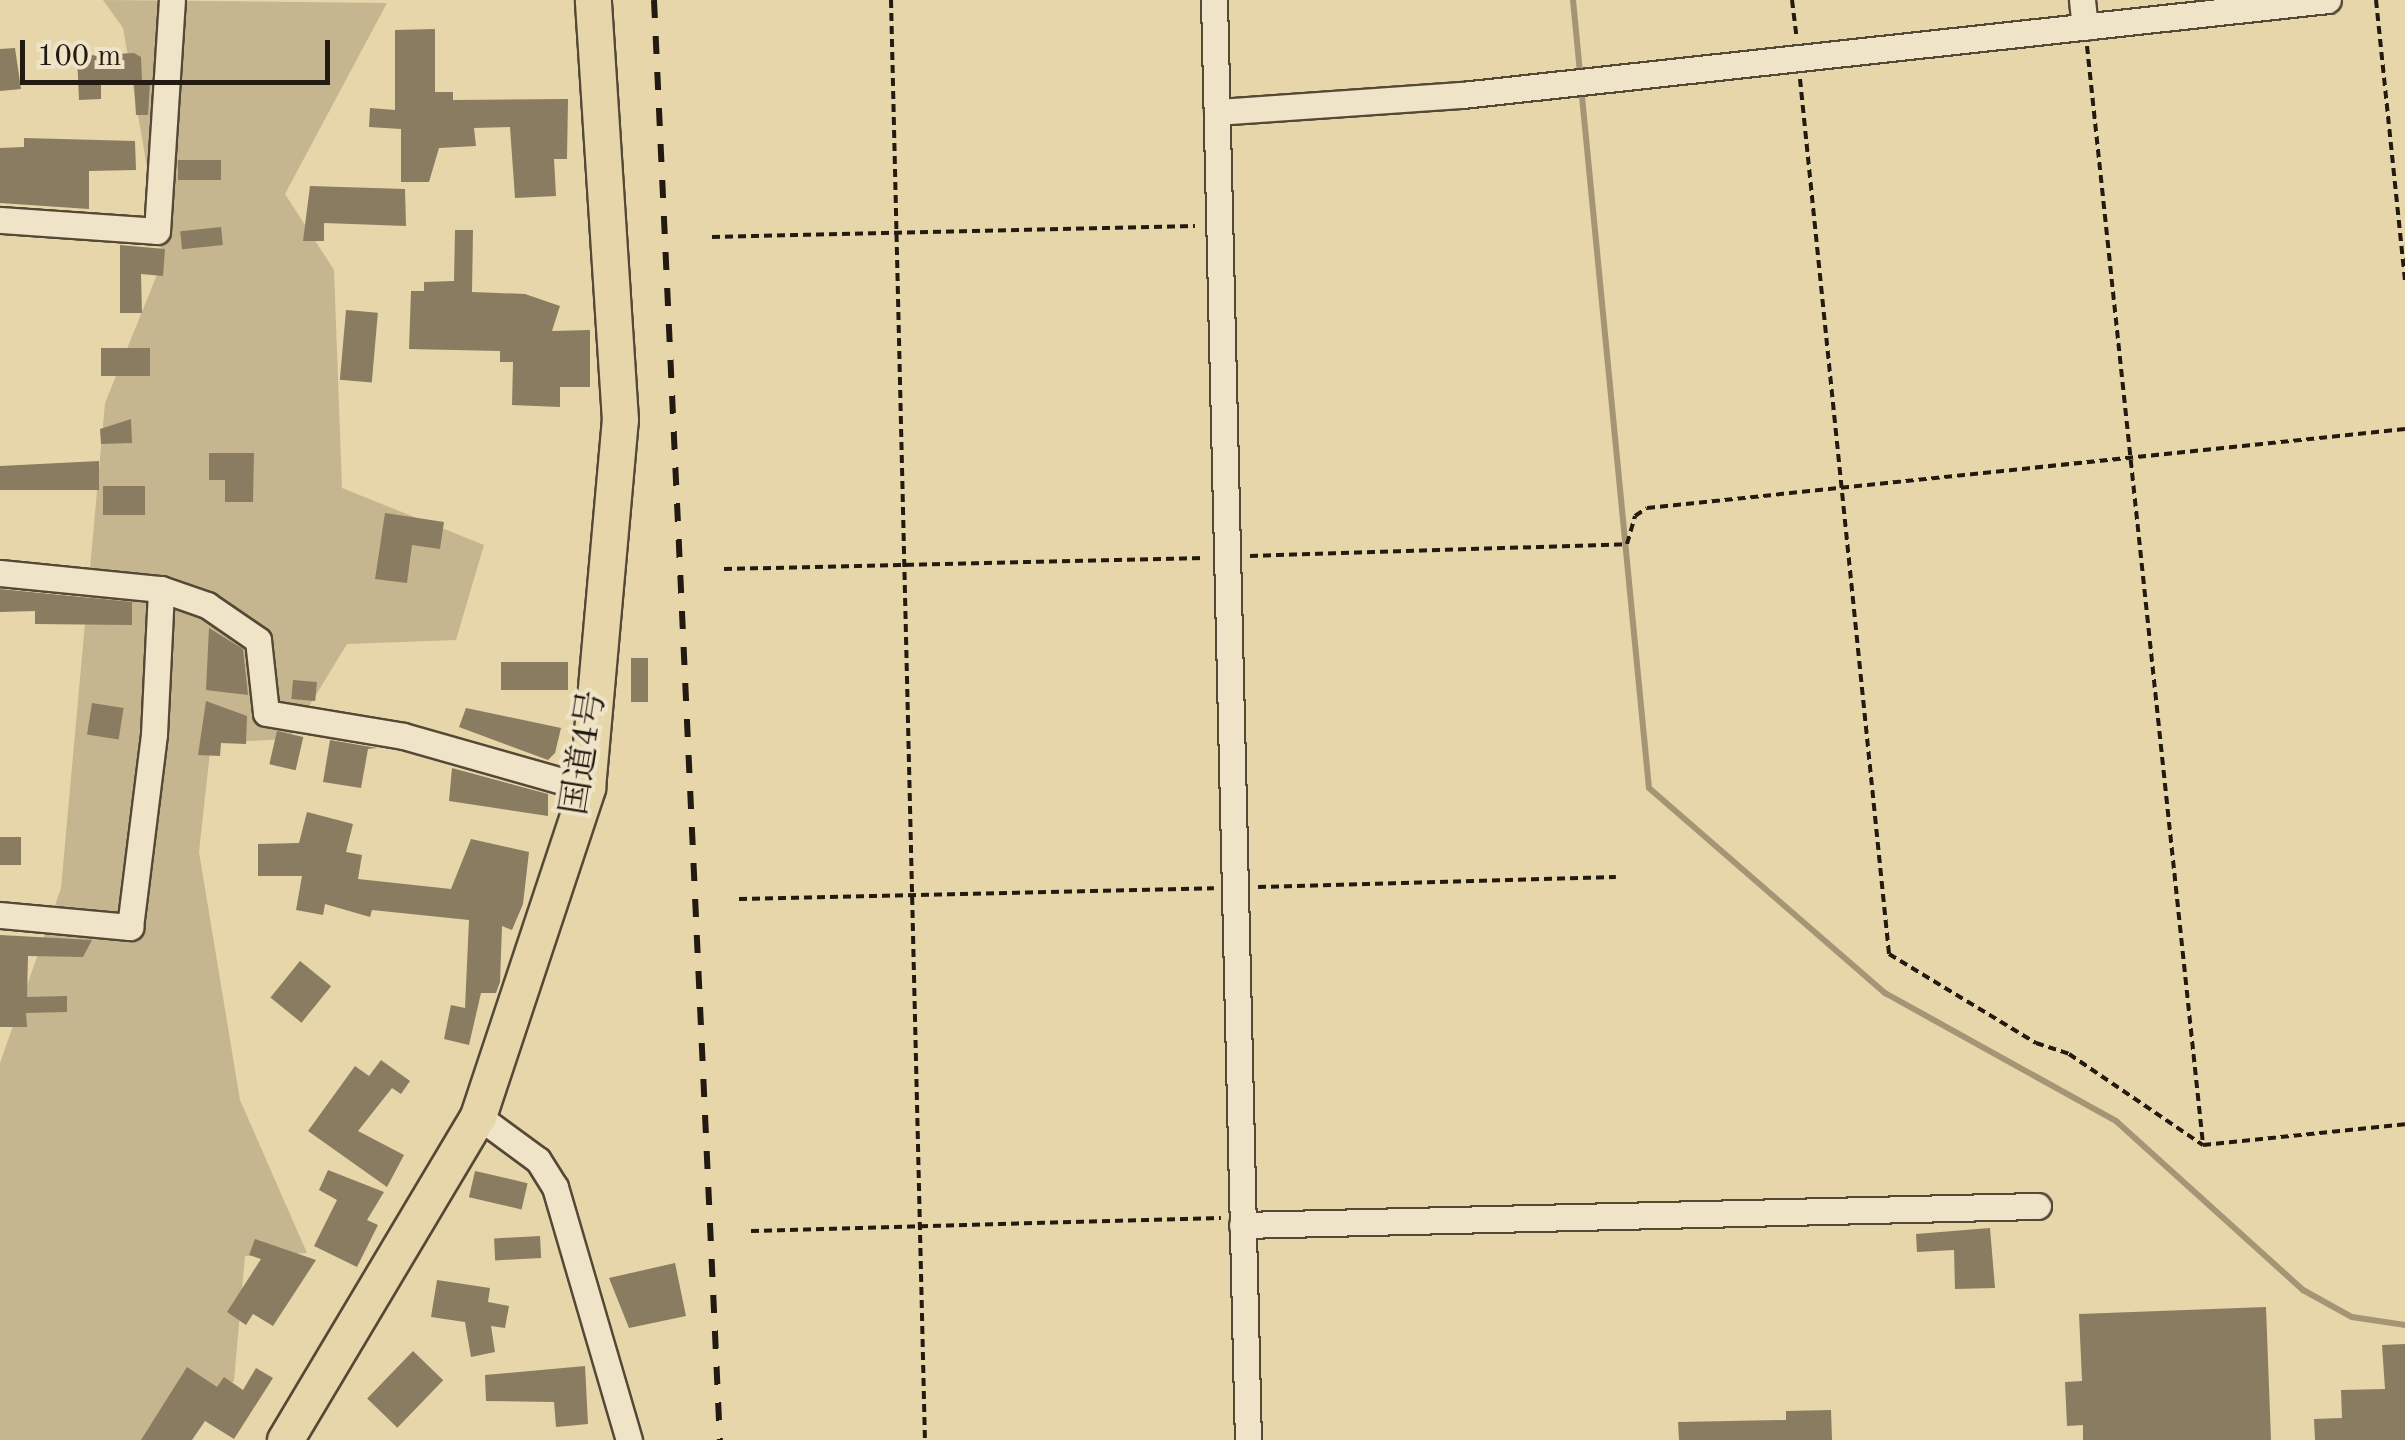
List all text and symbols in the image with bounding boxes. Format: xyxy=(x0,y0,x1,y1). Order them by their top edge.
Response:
scale bar xyxy=(25,20,335,82)
text: 100 m xyxy=(37,42,121,72)
street label: 国道4号 xyxy=(554,688,616,818)

